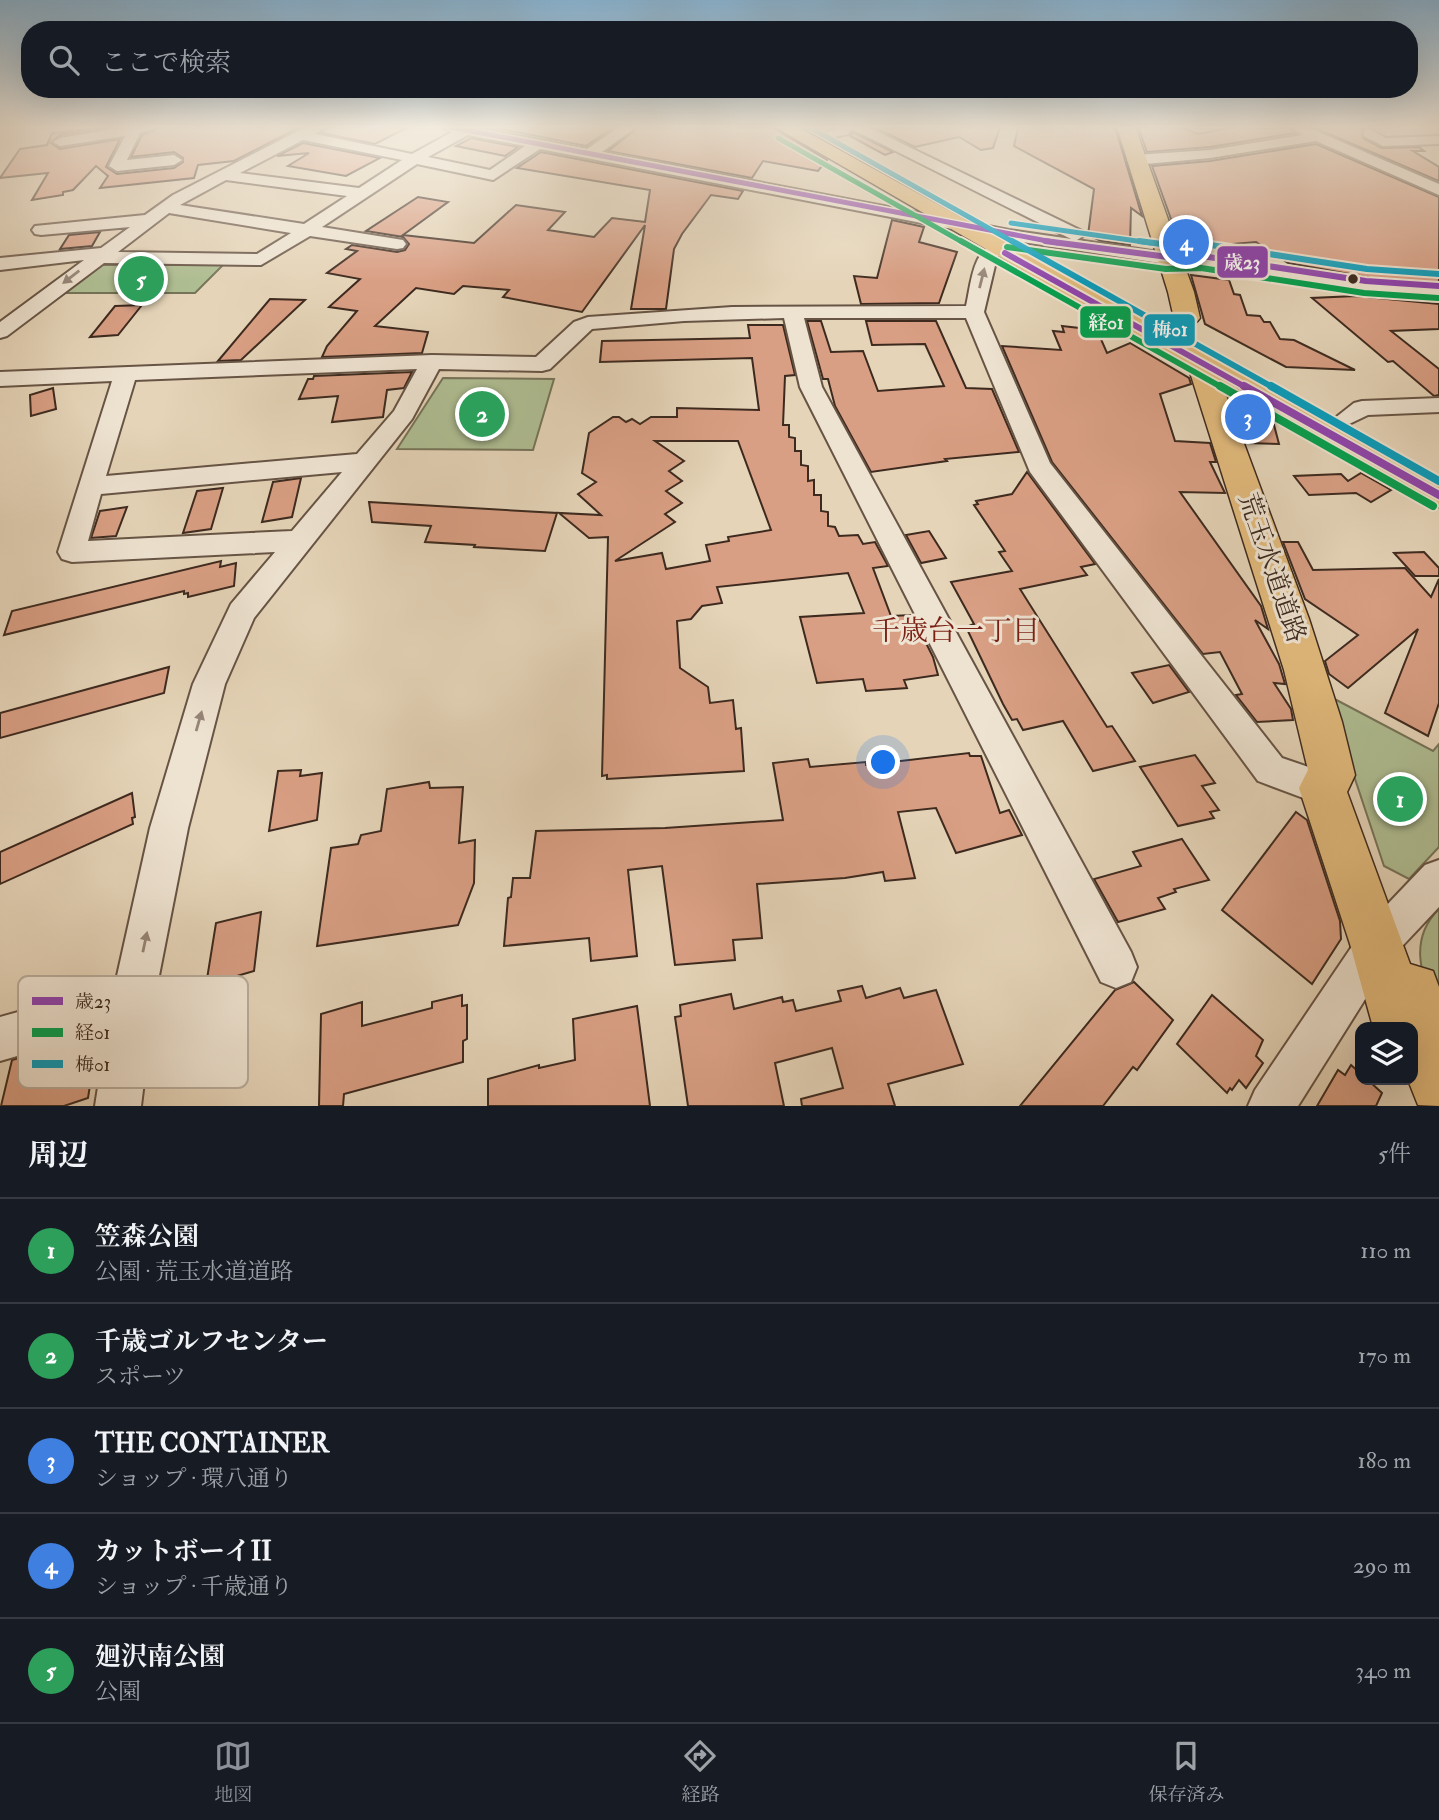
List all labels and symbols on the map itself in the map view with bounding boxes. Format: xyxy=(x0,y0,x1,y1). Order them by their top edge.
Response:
pin: 4 xyxy=(1163,216,1209,268)
line badge: 歳23 xyxy=(1216,245,1269,279)
text: 歳23 xyxy=(1224,251,1260,275)
pin: 5 xyxy=(118,253,164,305)
one-way arrow xyxy=(977,267,988,289)
one-way arrow xyxy=(63,269,81,284)
unlabelled marker xyxy=(1346,272,1360,286)
line badge: 経01 xyxy=(1079,305,1132,339)
text: 経01 xyxy=(1088,311,1124,335)
line badge: 梅01 xyxy=(1143,313,1196,347)
text: 梅01 xyxy=(1152,318,1188,342)
pin: 2 xyxy=(459,388,505,440)
pin: 3 xyxy=(1225,391,1271,443)
street label: 荒玉水道道路 xyxy=(1231,489,1313,647)
district label: 千歳台一丁目 xyxy=(872,614,1040,649)
one-way arrow xyxy=(194,710,205,732)
your location xyxy=(866,745,900,779)
pin: 1 xyxy=(1377,773,1423,825)
one-way arrow xyxy=(140,931,151,953)
legend xyxy=(18,976,248,1088)
text: 歳23 xyxy=(75,990,111,1014)
text: 経01 xyxy=(75,1021,110,1045)
text: 梅01 xyxy=(75,1053,110,1077)

